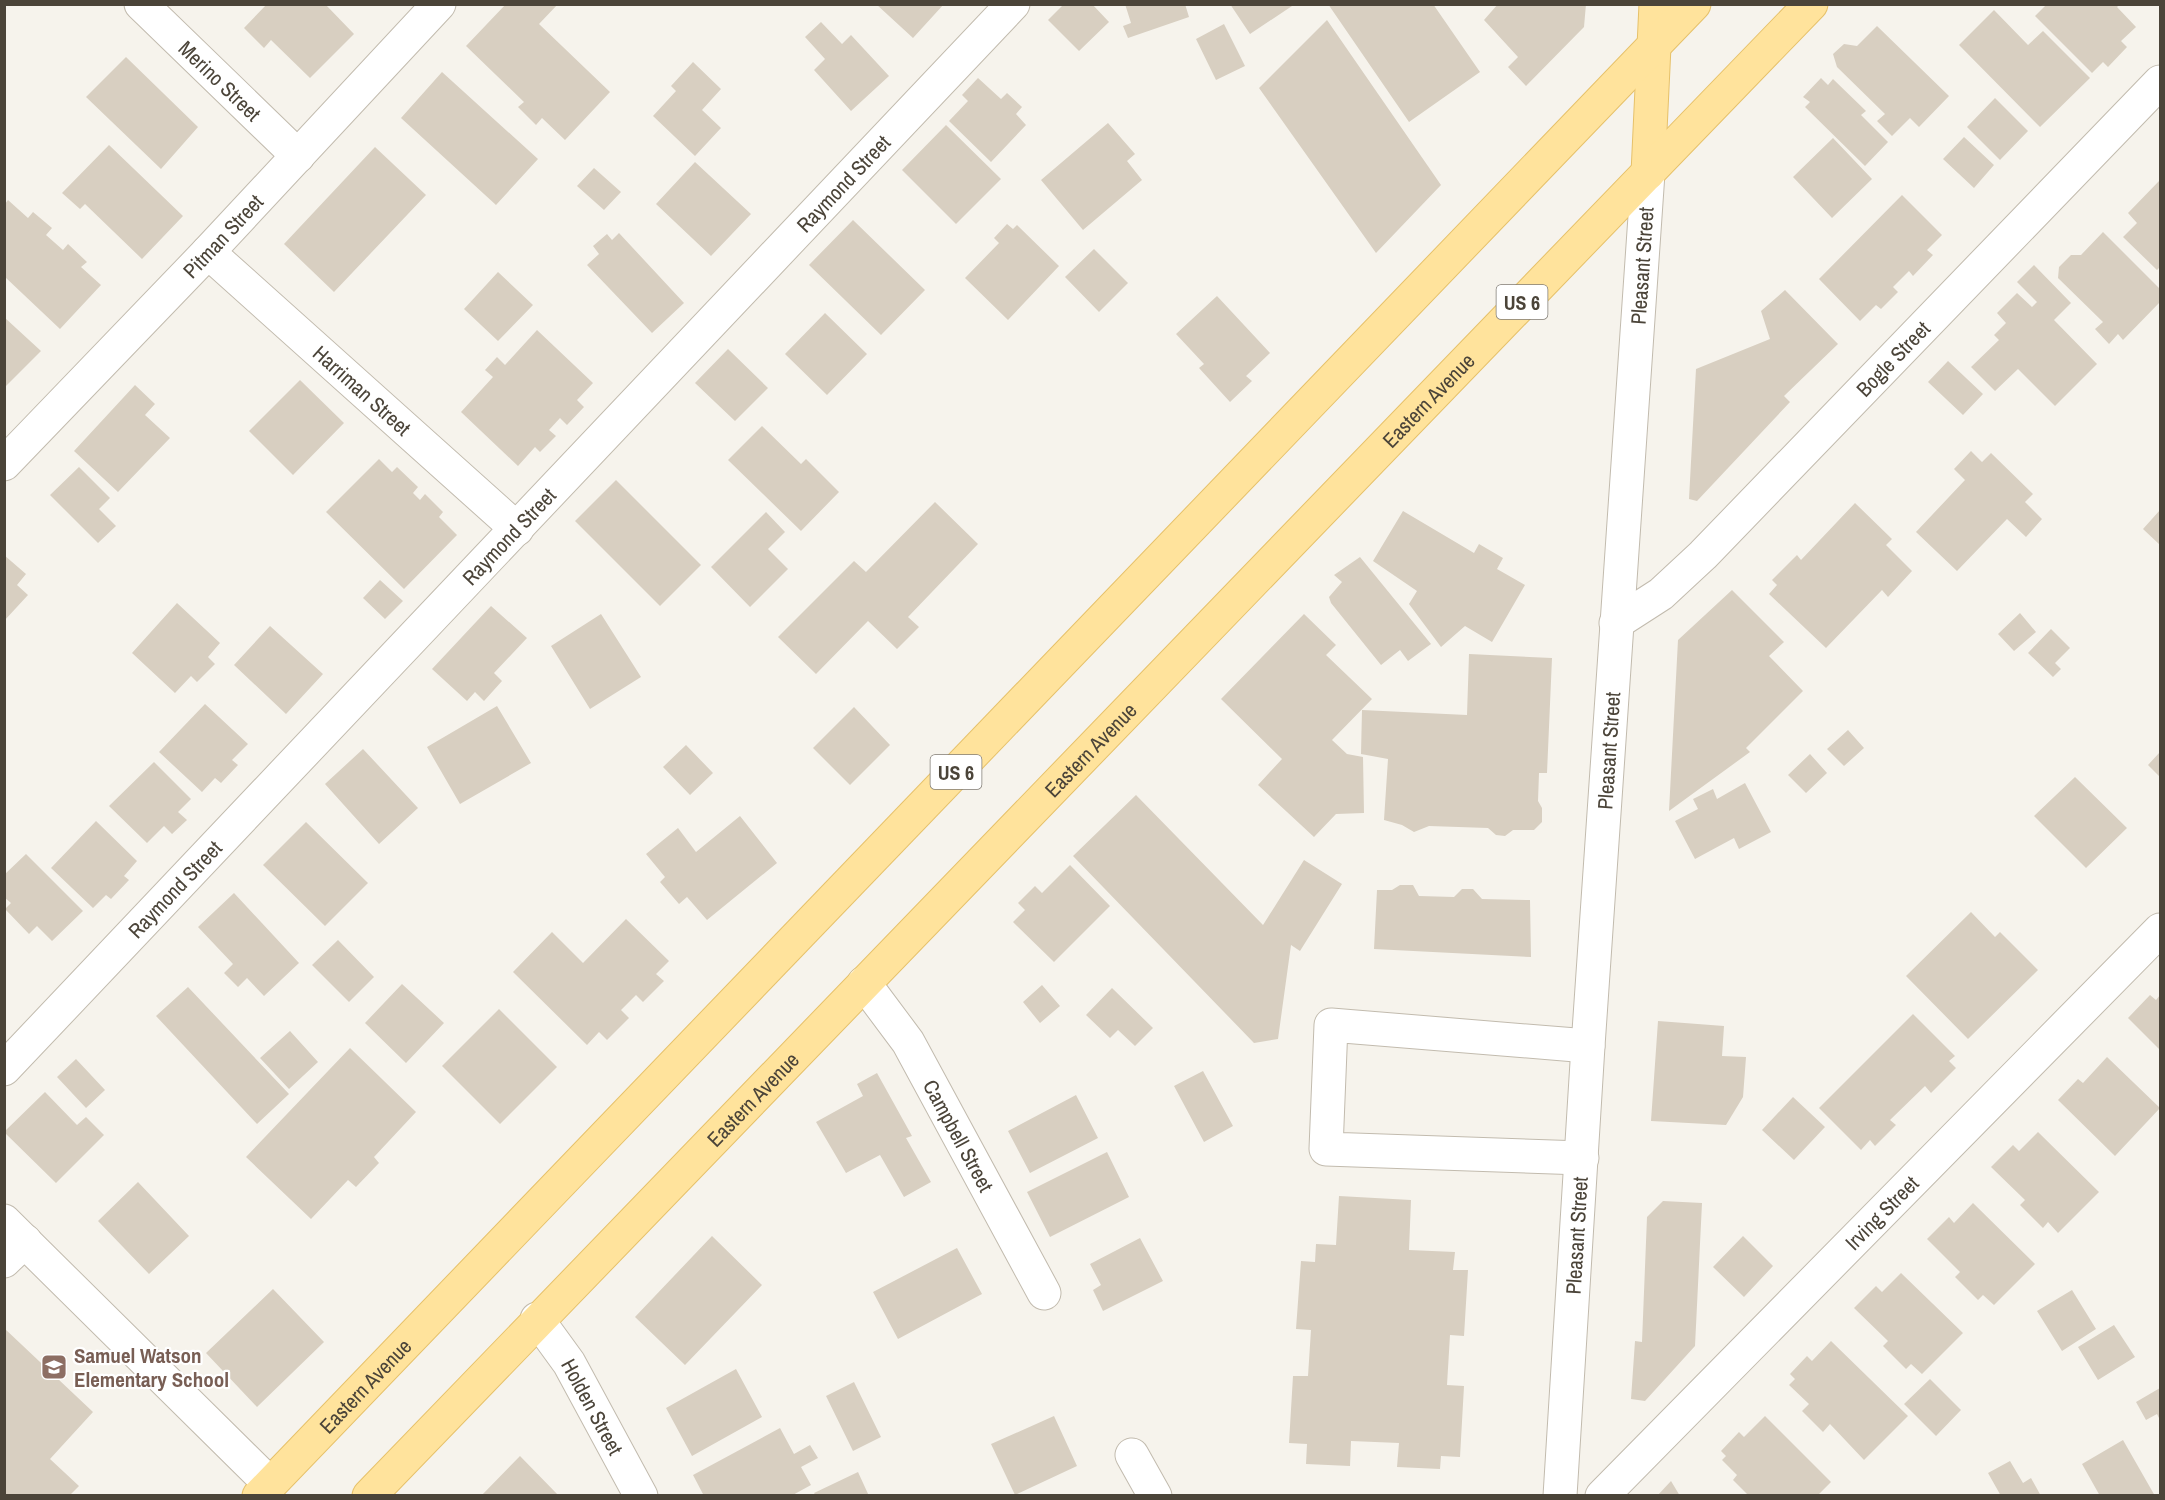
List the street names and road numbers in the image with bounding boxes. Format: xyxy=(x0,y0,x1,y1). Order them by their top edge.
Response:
street label: Merino Street xyxy=(172,34,268,127)
street label: Raymond Street xyxy=(790,128,897,239)
street label: Pitman Street xyxy=(176,187,270,284)
street label: Pleasant Street xyxy=(1623,206,1660,325)
road number: US 6 xyxy=(1496,285,1547,319)
street label: Bogle Street xyxy=(1849,314,1936,403)
street label: Harriman Street xyxy=(307,338,418,442)
street label: Eastern Avenue xyxy=(1376,346,1481,454)
street label: Raymond Street xyxy=(455,481,562,591)
street label: Pleasant Street xyxy=(1590,691,1627,810)
street label: Eastern Avenue xyxy=(1038,696,1143,803)
road number: US 6 xyxy=(930,755,982,789)
street label: Raymond Street xyxy=(121,834,228,944)
street label: Eastern Avenue xyxy=(700,1045,805,1153)
street label: Campbell Street xyxy=(917,1074,1001,1197)
street label: Irving Street xyxy=(1838,1169,1925,1256)
street label: Pleasant Street xyxy=(1558,1176,1594,1295)
street label: Eastern Avenue xyxy=(313,1332,418,1440)
street label: Holden Street xyxy=(555,1353,631,1460)

